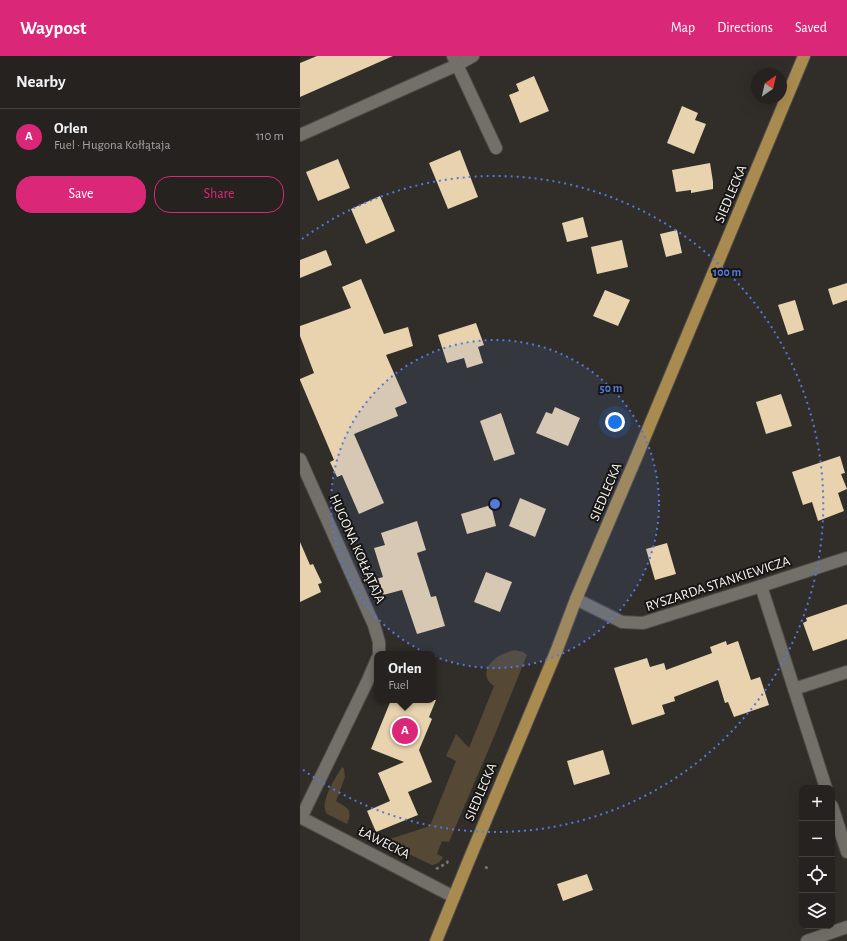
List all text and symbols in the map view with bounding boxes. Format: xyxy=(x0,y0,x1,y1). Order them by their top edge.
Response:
text: Waypost xyxy=(20,19,87,38)
text: Map xyxy=(671,21,695,35)
text: Directions xyxy=(717,21,773,35)
text: Saved xyxy=(795,21,827,35)
north arrow xyxy=(751,68,787,104)
text: Nearby xyxy=(16,73,66,90)
text: Orlen xyxy=(54,121,88,136)
text: A xyxy=(25,130,33,143)
text: 110 m xyxy=(256,130,284,143)
text: Fuel · Hugona Kołłątaja xyxy=(54,139,171,152)
street label: SIEDLECKA xyxy=(713,163,749,225)
button: Save xyxy=(16,176,146,213)
button: Share xyxy=(154,176,284,213)
text: 100 m xyxy=(713,266,741,278)
text: 50 m xyxy=(600,382,623,394)
your location xyxy=(605,412,625,432)
street label: SIEDLECKA xyxy=(588,461,624,523)
street label: HUGONA KOŁŁĄTAJA xyxy=(327,492,387,606)
centre of rings xyxy=(488,497,502,511)
street label: RYSZARDA STANKIEWICZA xyxy=(644,554,792,614)
popup xyxy=(374,651,436,703)
text: Orlen xyxy=(388,661,422,676)
text: Fuel xyxy=(388,679,409,692)
pin: A xyxy=(392,716,418,746)
street label: SIEDLECKA xyxy=(463,761,499,823)
map controls xyxy=(799,785,835,929)
button: + xyxy=(799,785,835,821)
button: − xyxy=(799,821,835,857)
street label: ŁAWECKA xyxy=(356,824,412,862)
button: locate xyxy=(799,857,835,893)
button: layers xyxy=(799,893,835,929)

